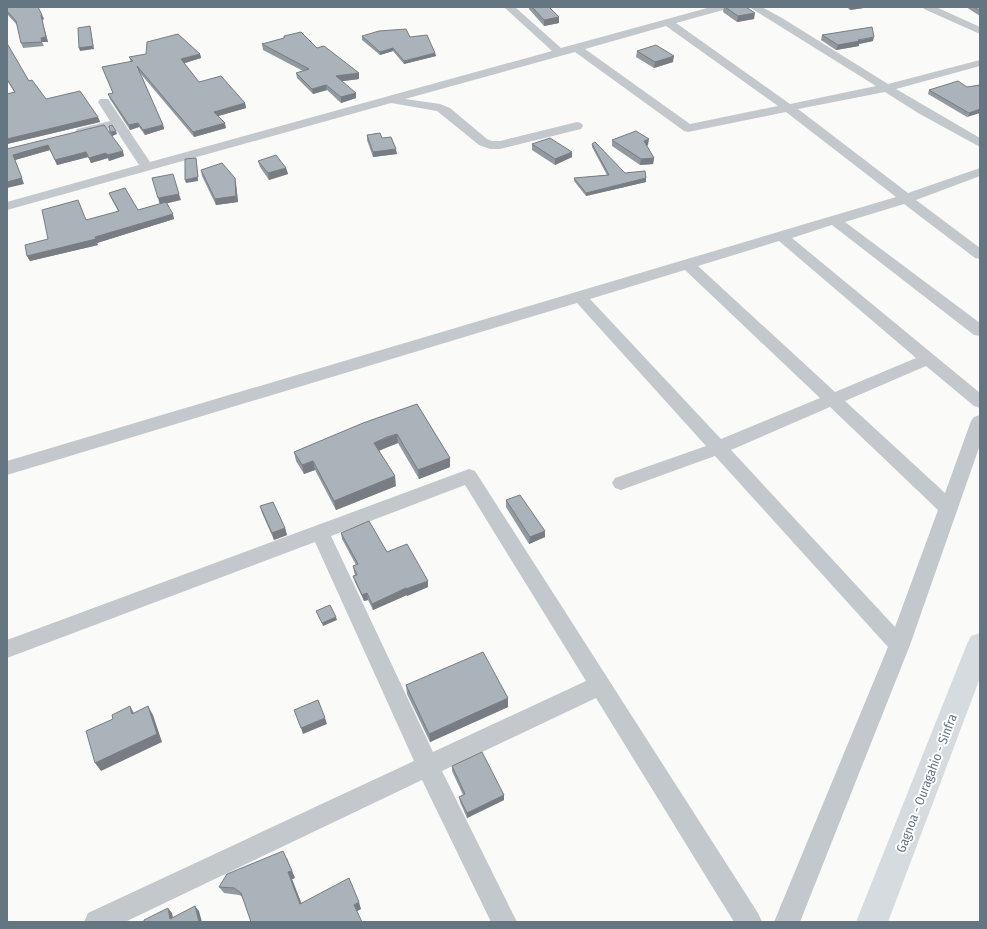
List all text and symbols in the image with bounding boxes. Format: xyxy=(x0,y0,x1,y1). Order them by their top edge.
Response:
street label: Gagnoa - Ouragahio - Sinfra xyxy=(893,712,960,855)

